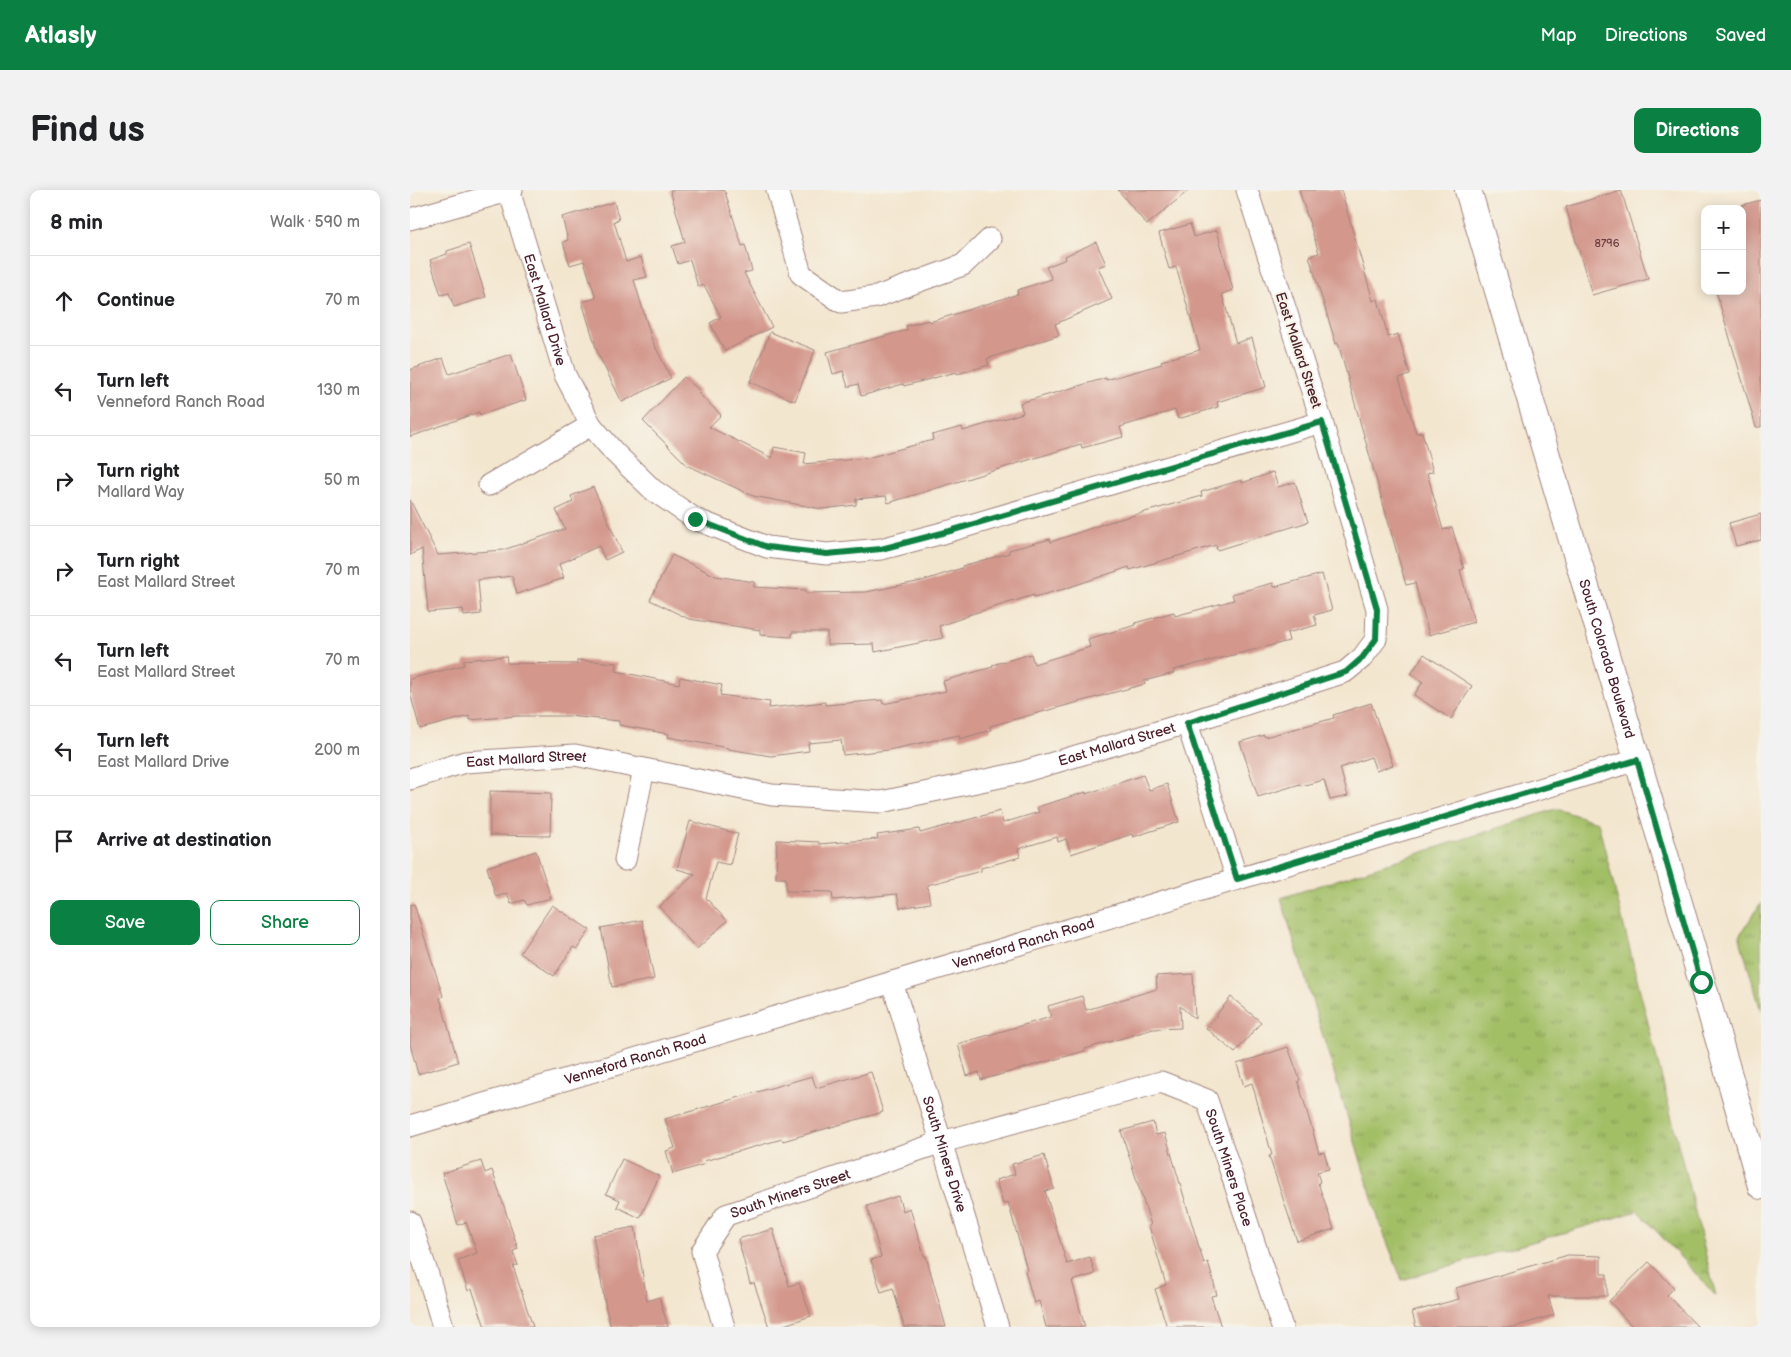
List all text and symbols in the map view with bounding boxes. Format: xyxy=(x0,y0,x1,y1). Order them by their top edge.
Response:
text: Atlasly xyxy=(25,21,96,50)
text: Map xyxy=(1541,25,1577,46)
text: Directions xyxy=(1605,25,1687,46)
text: Saved xyxy=(1715,25,1766,46)
button: Directions xyxy=(1634,108,1761,153)
text: Find us xyxy=(30,109,145,152)
map controls xyxy=(1701,205,1746,295)
button: + xyxy=(1701,205,1746,250)
text: 8 min xyxy=(50,210,103,235)
text: Walk · 590 m xyxy=(270,213,360,232)
house number: 8796 xyxy=(1595,237,1620,250)
button: − xyxy=(1701,250,1746,295)
street label: East Mallard Drive xyxy=(520,252,570,368)
icon: ahead xyxy=(50,287,78,315)
text: Continue xyxy=(97,289,175,312)
street label: East Mallard Street xyxy=(1272,290,1326,411)
text: 70 m xyxy=(325,291,360,310)
text: Turn left xyxy=(97,370,169,393)
icon: left xyxy=(50,377,78,405)
text: 130 m xyxy=(317,381,360,400)
text: Venneford Ranch Road xyxy=(97,393,265,412)
text: Turn right xyxy=(97,460,180,483)
icon: right xyxy=(50,467,78,495)
text: 50 m xyxy=(324,471,360,490)
text: Mallard Way xyxy=(97,483,184,502)
route end xyxy=(684,508,707,531)
text: Turn right xyxy=(97,550,180,573)
icon: right xyxy=(50,557,78,585)
text: 70 m xyxy=(325,561,360,580)
text: East Mallard Street xyxy=(97,573,235,592)
street label: South Colorado Boulevard xyxy=(1575,577,1638,740)
text: Turn left xyxy=(97,640,169,663)
icon: left xyxy=(50,647,78,675)
text: 70 m xyxy=(325,651,360,670)
text: East Mallard Street xyxy=(97,663,235,682)
street label: East Mallard Street xyxy=(1056,719,1178,770)
text: Turn left xyxy=(97,730,169,753)
icon: left xyxy=(50,737,78,765)
text: 200 m xyxy=(314,741,360,760)
street label: East Mallard Street xyxy=(465,747,589,771)
text: East Mallard Drive xyxy=(97,753,229,772)
icon: arrive xyxy=(50,827,78,855)
text: Arrive at destination xyxy=(97,829,272,852)
button: Save xyxy=(50,900,200,945)
button: Share xyxy=(210,900,360,945)
street label: Venneford Ranch Road xyxy=(951,914,1096,973)
route start xyxy=(1690,971,1713,994)
street label: Venneford Ranch Road xyxy=(562,1030,708,1088)
street label: South Miners Drive xyxy=(919,1094,970,1214)
street label: South Miners Place xyxy=(1201,1107,1256,1229)
street label: South Miners Street xyxy=(728,1165,853,1222)

